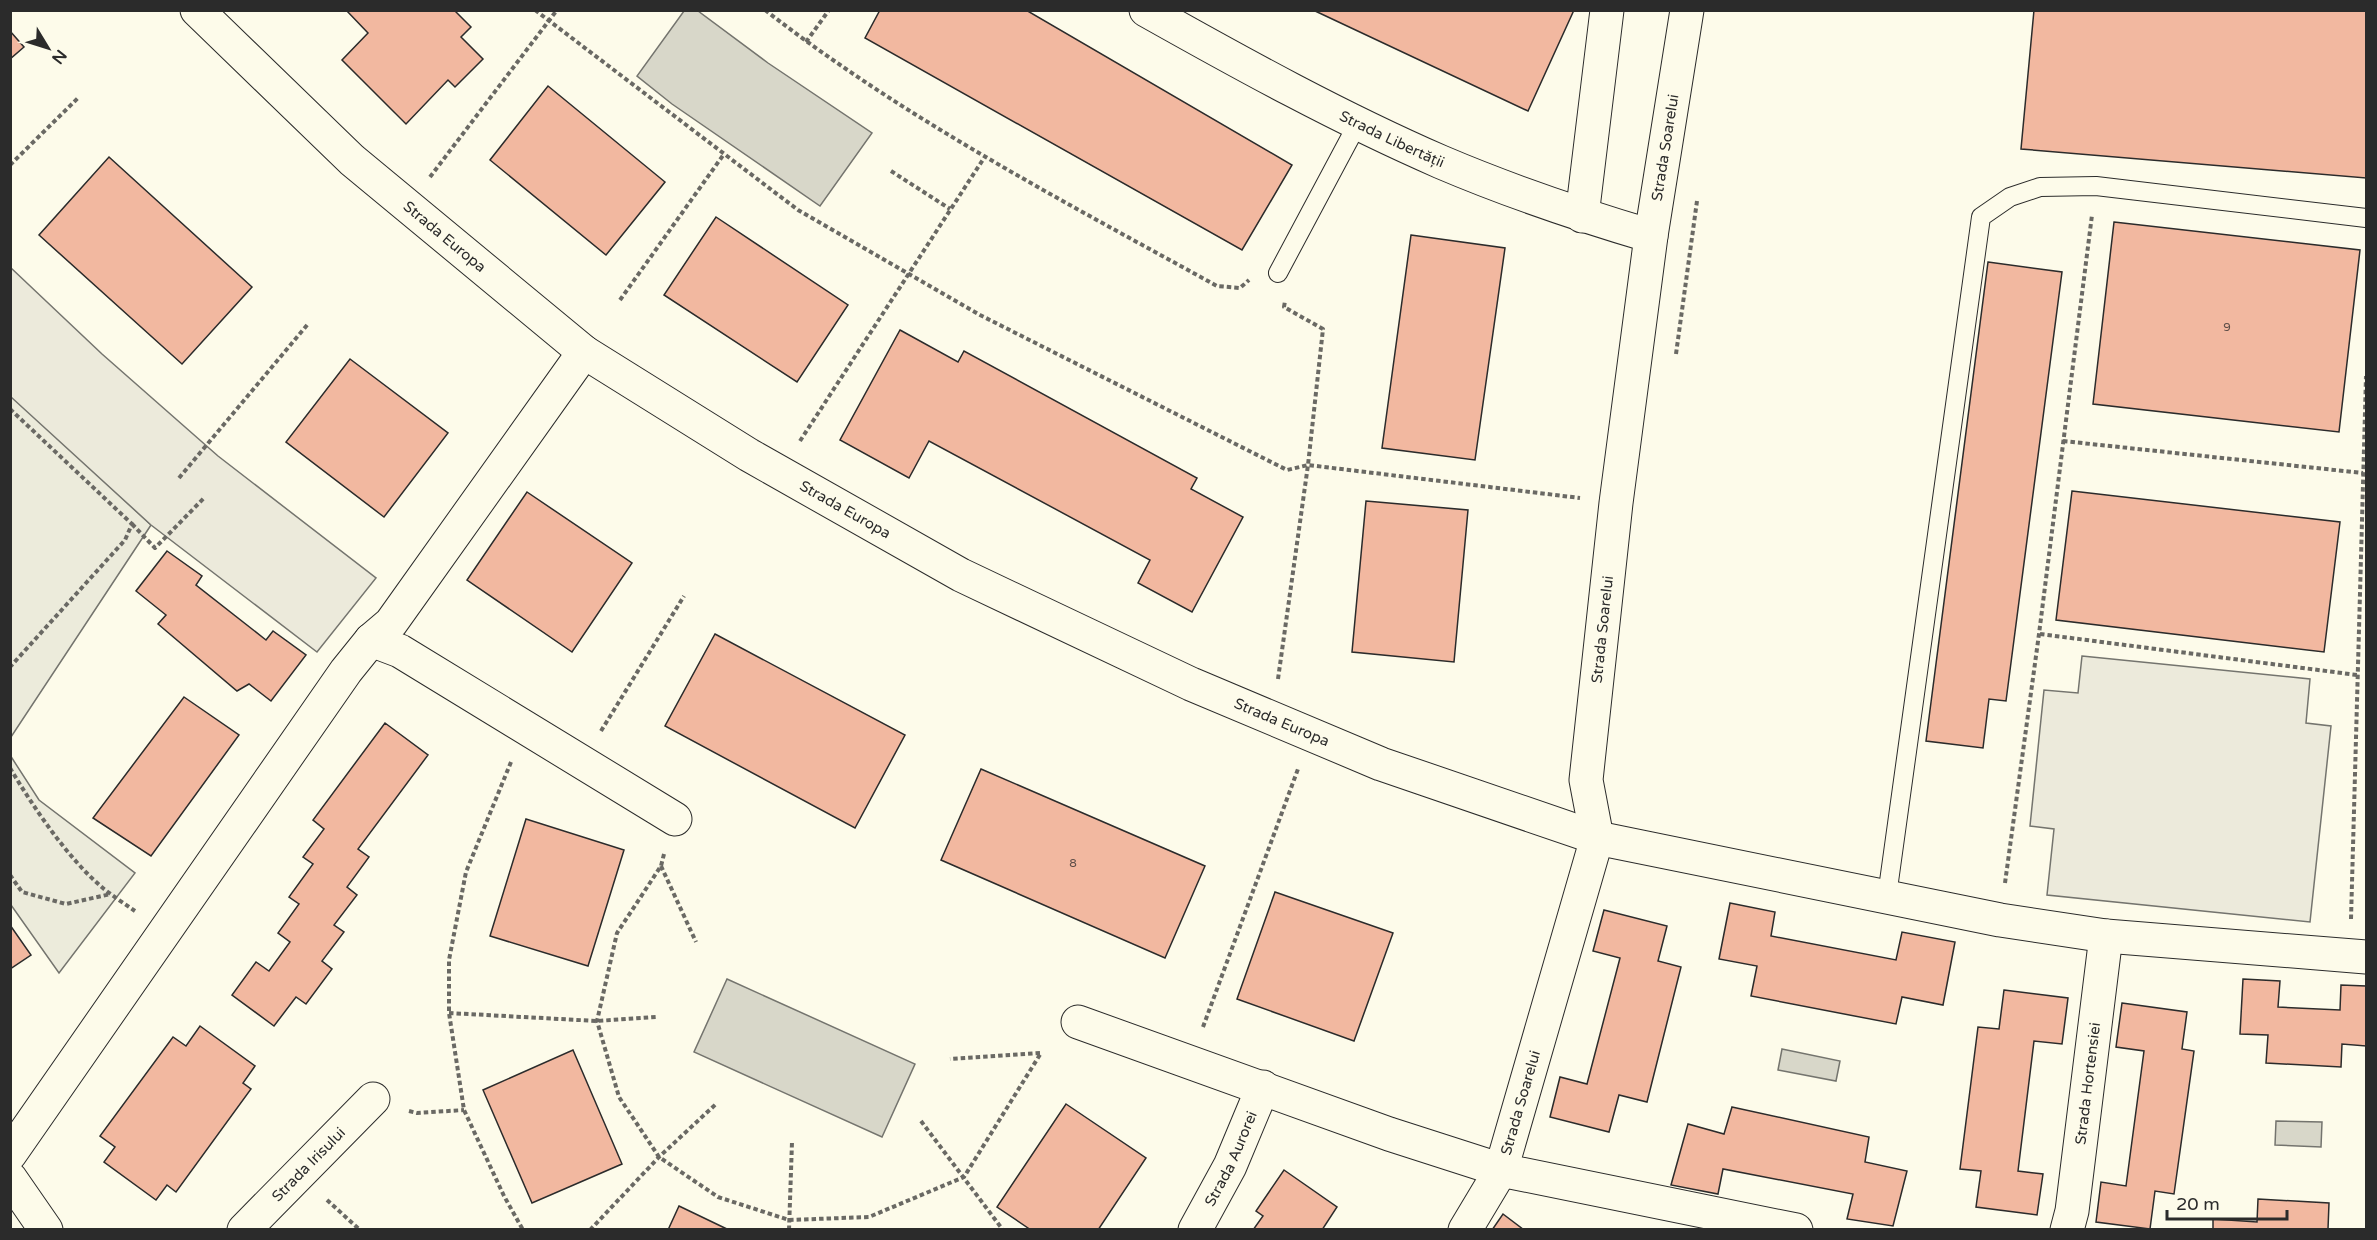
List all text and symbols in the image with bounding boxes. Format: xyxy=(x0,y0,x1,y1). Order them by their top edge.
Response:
north arrow xyxy=(18,18,78,78)
text: N xyxy=(47,45,71,68)
street label: Strada Soarelui xyxy=(1648,93,1682,202)
street label: Strada Libertății xyxy=(1337,107,1447,171)
street label: Strada Europa xyxy=(400,197,490,276)
house number: 9 xyxy=(2223,320,2231,334)
street label: Strada Europa xyxy=(797,477,894,542)
street label: Strada Soarelui xyxy=(1588,575,1617,684)
street label: Strada Europa xyxy=(1231,694,1332,750)
house number: 8 xyxy=(1069,856,1077,870)
street label: Strada Hortensiei xyxy=(2071,1021,2104,1146)
street label: Strada Soarelui xyxy=(1497,1048,1544,1157)
street label: Strada Aurorei xyxy=(1201,1108,1261,1209)
street label: Strada Irisului xyxy=(268,1123,349,1205)
scale bar xyxy=(2167,1183,2287,1221)
text: 20 m xyxy=(2176,1193,2220,1215)

